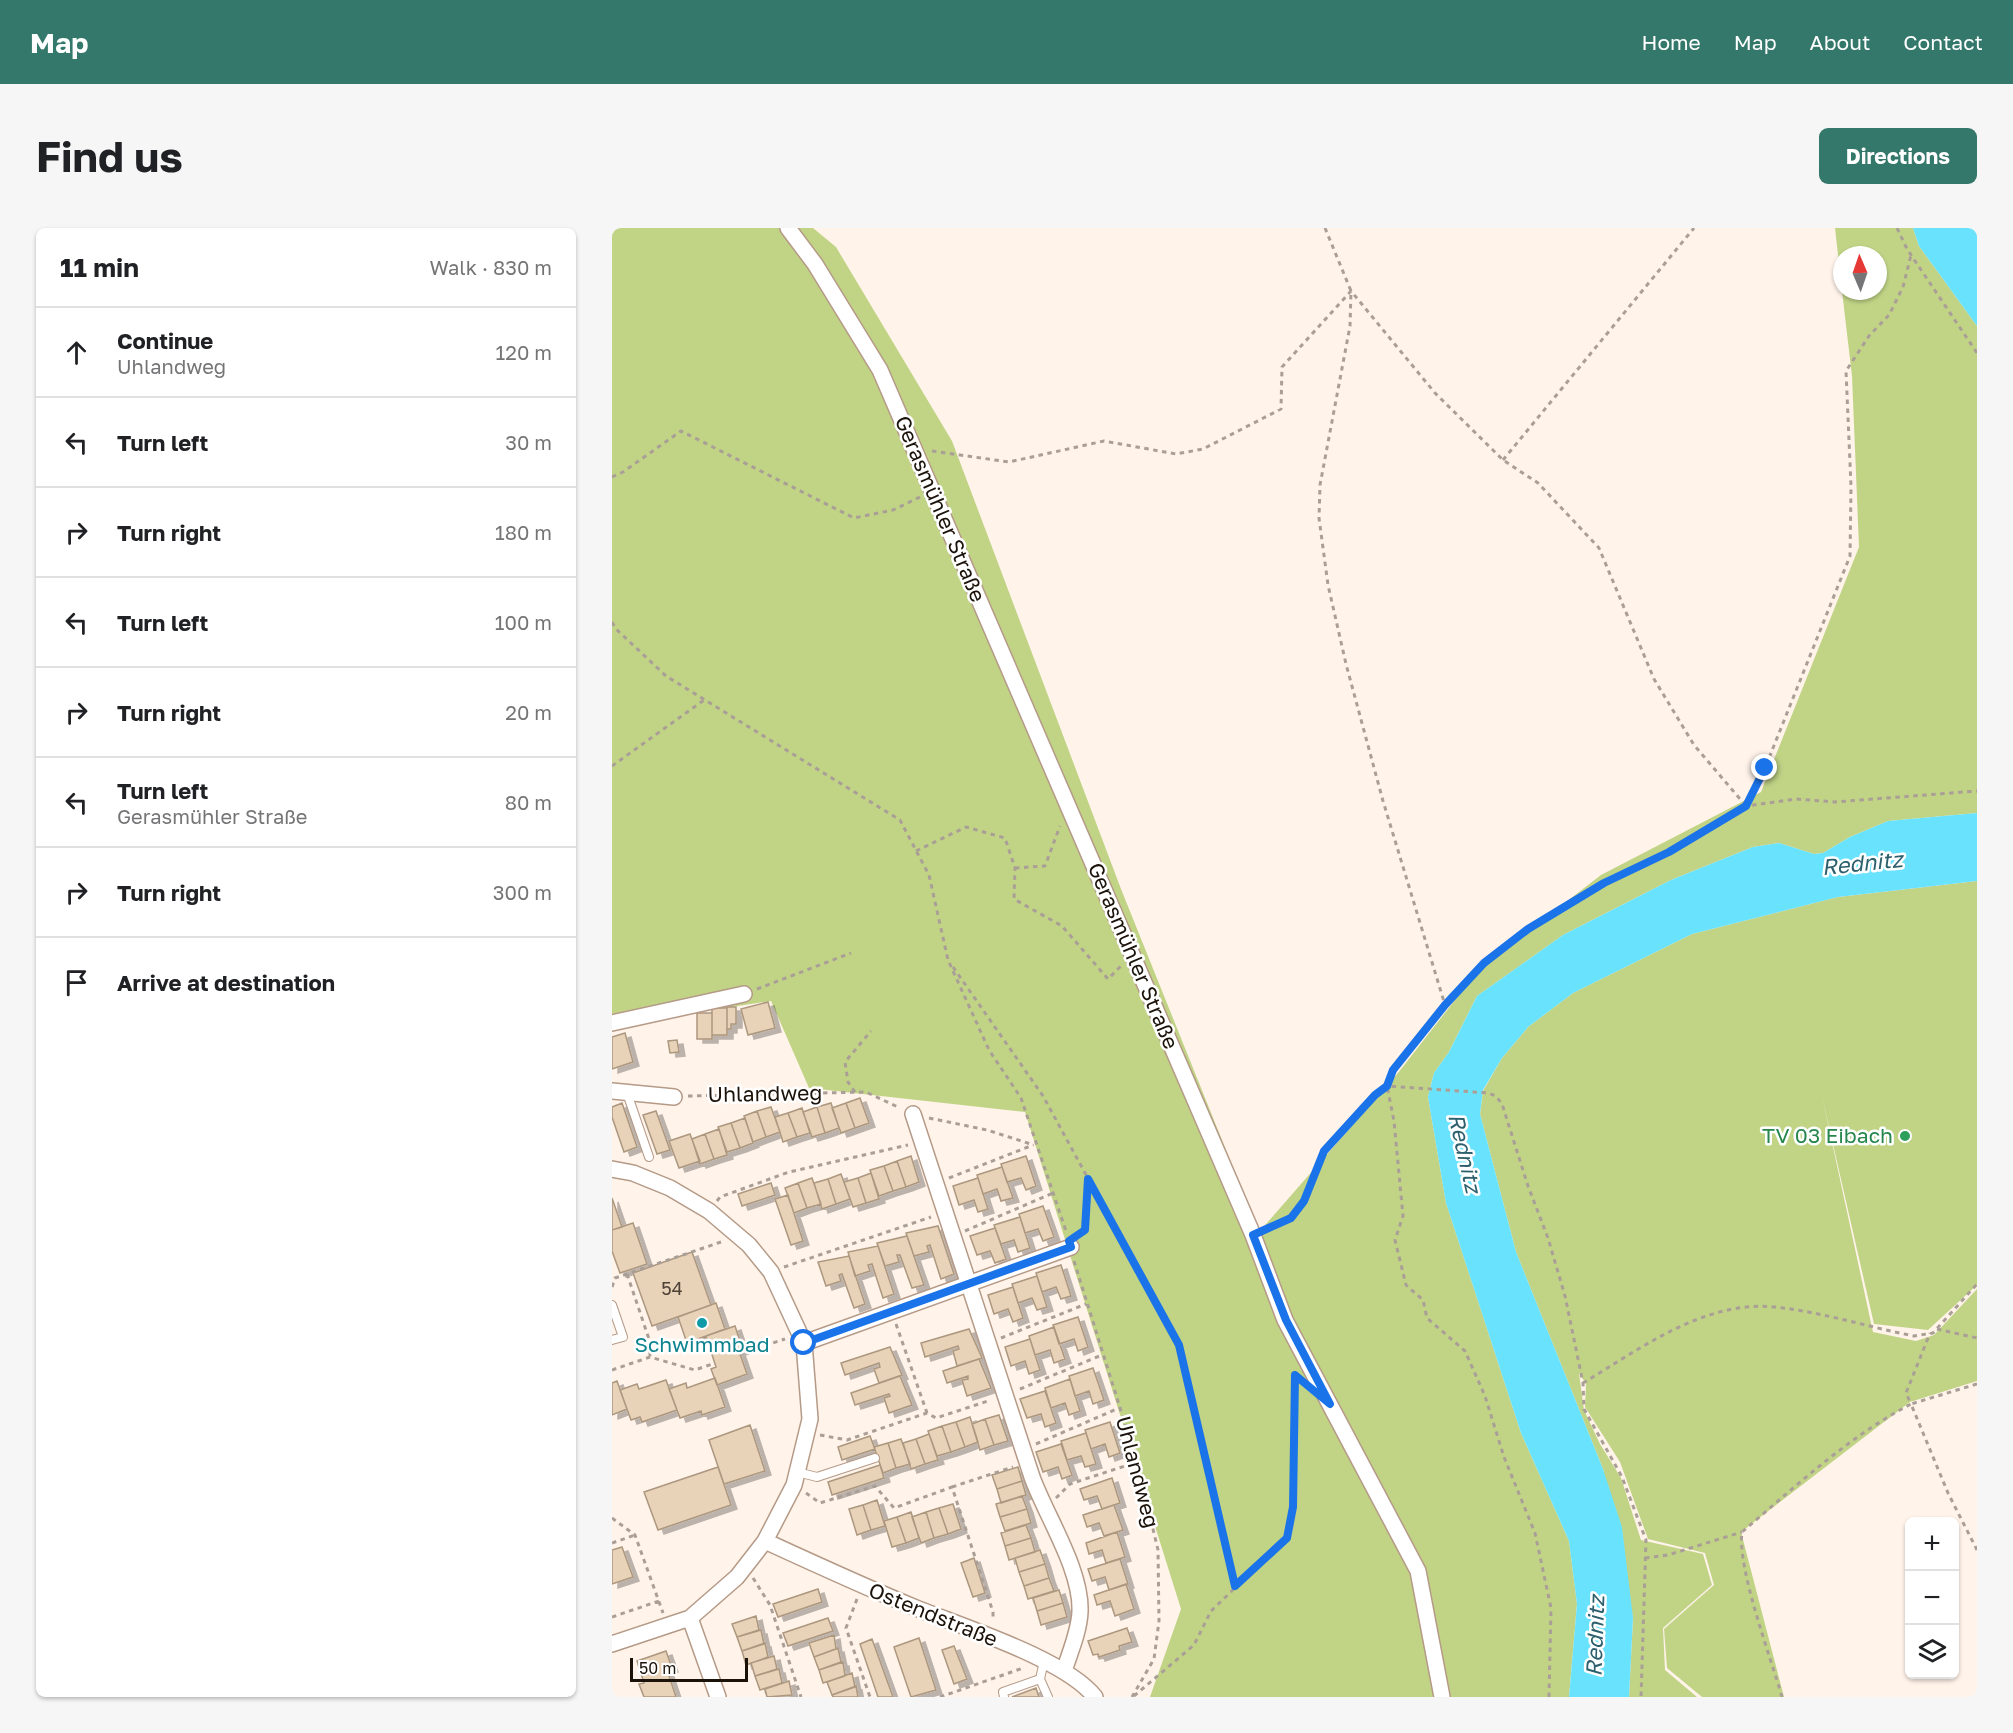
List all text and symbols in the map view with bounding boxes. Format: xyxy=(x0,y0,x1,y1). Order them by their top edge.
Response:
text: Map xyxy=(30,26,88,59)
text: Home xyxy=(1641,29,1701,55)
text: Map xyxy=(1734,29,1777,55)
text: About xyxy=(1810,29,1870,55)
text: Contact xyxy=(1903,29,1983,55)
button: Directions xyxy=(1819,128,1977,184)
text: Find us xyxy=(36,131,183,181)
north arrow xyxy=(1833,246,1887,300)
text: 11 min xyxy=(60,252,139,283)
text: Walk · 830 m xyxy=(430,255,552,279)
text: Continue xyxy=(117,327,213,354)
icon: ahead xyxy=(60,336,93,369)
text: 120 m xyxy=(496,340,552,364)
text: Uhlandweg xyxy=(117,354,226,378)
street label: Gerasmühler Straße xyxy=(890,412,992,606)
icon: left xyxy=(60,426,93,459)
text: Turn left xyxy=(117,429,208,456)
text: 30 m xyxy=(505,430,552,454)
icon: right xyxy=(60,516,93,549)
text: Turn right xyxy=(117,519,221,546)
text: 180 m xyxy=(495,520,552,544)
icon: left xyxy=(60,606,93,639)
text: Turn left xyxy=(117,609,208,636)
text: 100 m xyxy=(495,610,552,634)
icon: right xyxy=(60,696,93,729)
text: Turn right xyxy=(117,699,221,726)
text: 20 m xyxy=(505,700,552,724)
route end xyxy=(1751,754,1777,780)
text: Turn left xyxy=(117,777,208,804)
icon: left xyxy=(60,786,93,819)
text: 80 m xyxy=(505,790,552,814)
text: Gerasmühler Straße xyxy=(117,804,307,828)
water label: Rednitz xyxy=(1820,845,1906,880)
street label: Gerasmühler Straße xyxy=(1083,859,1185,1053)
icon: right xyxy=(60,876,93,909)
text: Turn right xyxy=(117,879,221,906)
text: 300 m xyxy=(493,880,552,904)
icon: arrive xyxy=(60,966,93,999)
text: Arrive at destination xyxy=(117,969,335,996)
street label: Uhlandweg xyxy=(707,1079,822,1107)
water label: Rednitz xyxy=(1443,1110,1488,1198)
place label: TV 03 Eibach xyxy=(1762,1122,1893,1148)
marker: TV 03 Eibach xyxy=(1898,1129,1912,1143)
house number: 54 xyxy=(661,1277,683,1299)
marker: Schwimmbad xyxy=(695,1316,709,1330)
route start xyxy=(790,1329,816,1355)
place label: Schwimmbad xyxy=(634,1331,770,1357)
street label: Uhlandweg xyxy=(1111,1413,1165,1530)
map controls xyxy=(1905,1517,1959,1679)
button: + xyxy=(1905,1517,1959,1571)
button: − xyxy=(1905,1571,1959,1625)
street label: Ostendstraße xyxy=(865,1576,1002,1652)
water label: Rednitz xyxy=(1580,1592,1610,1677)
button: layers xyxy=(1905,1625,1959,1679)
scale bar xyxy=(630,1655,748,1682)
text: 50 m xyxy=(639,1658,676,1678)

